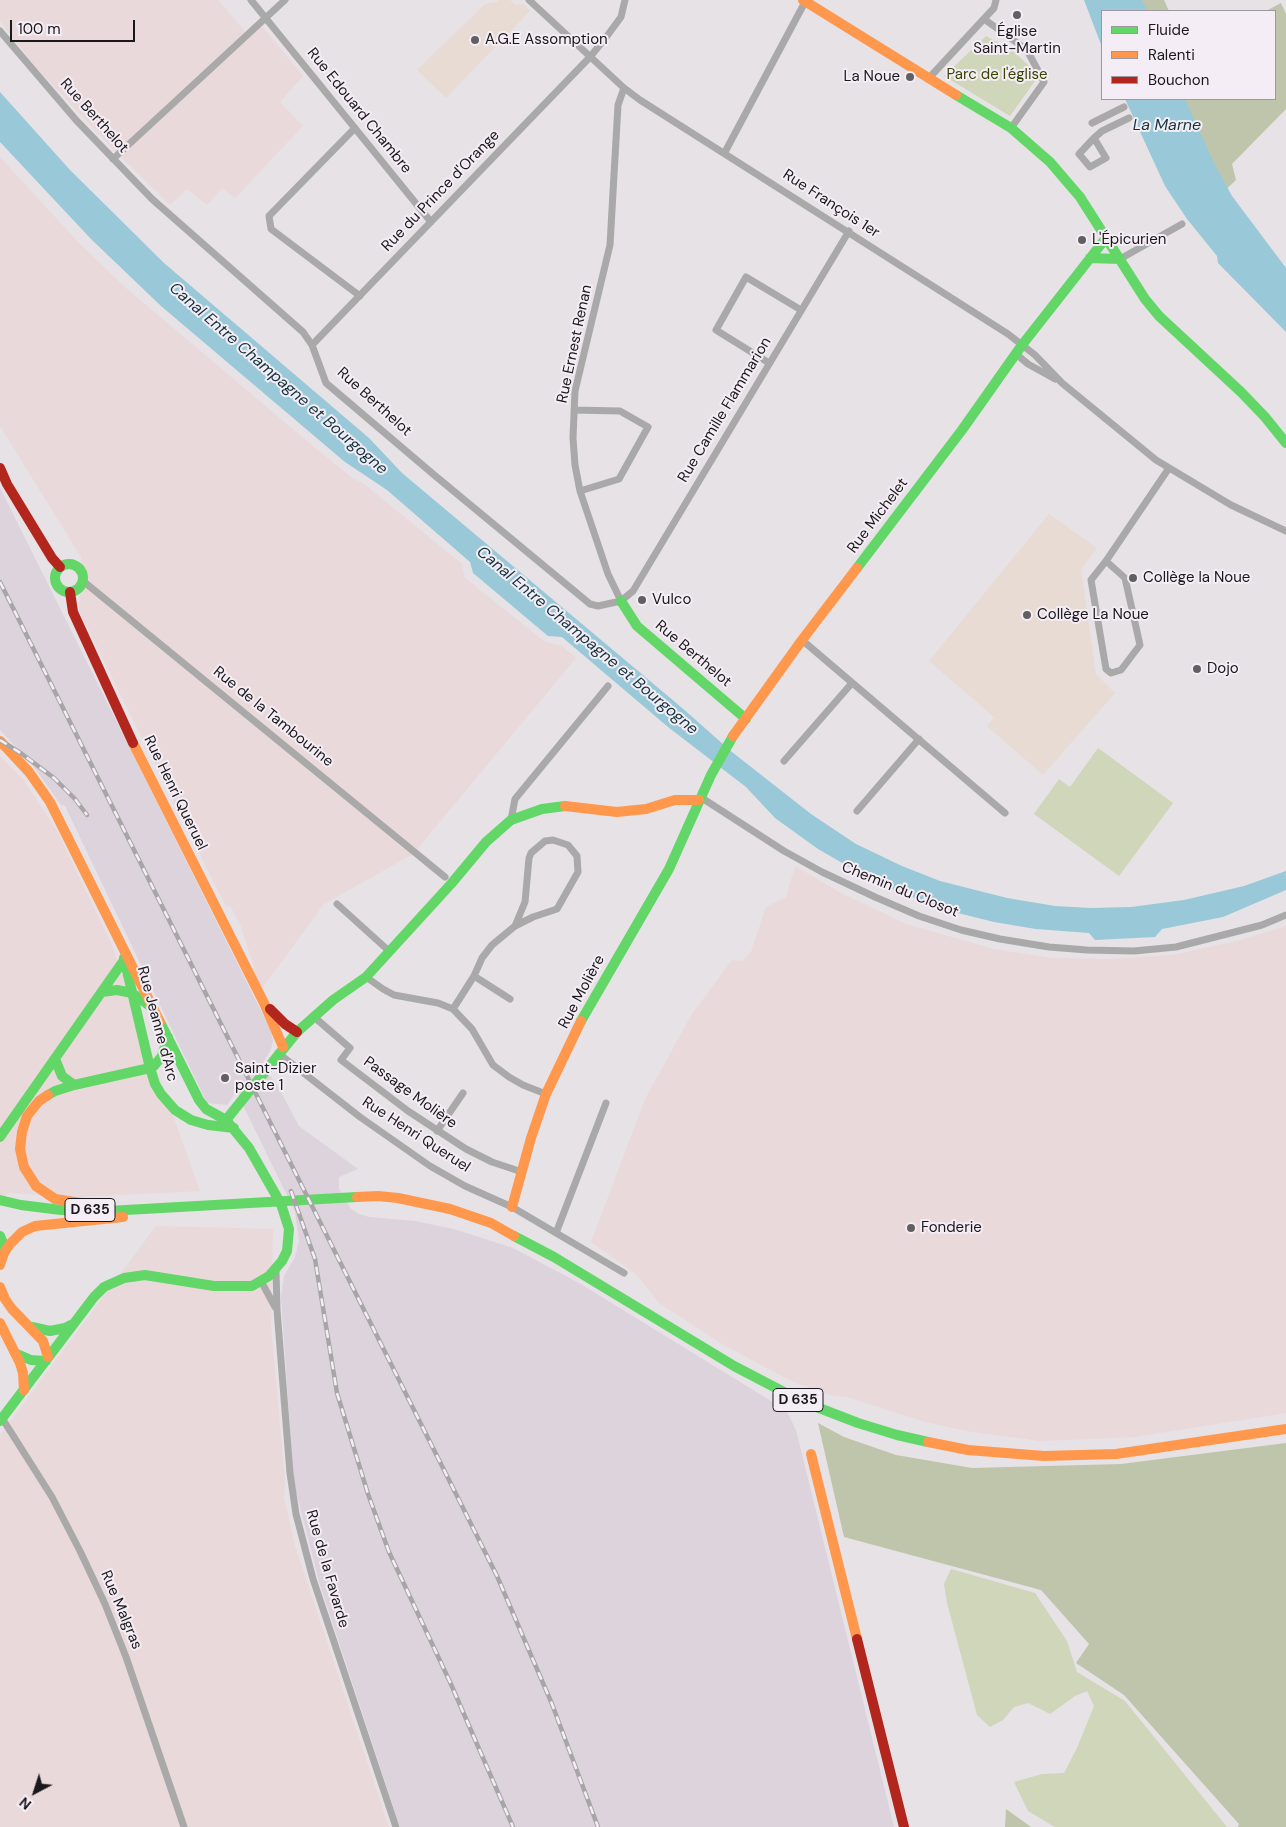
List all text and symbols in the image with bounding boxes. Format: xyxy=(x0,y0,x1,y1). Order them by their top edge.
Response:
marker: Église Saint-Martin xyxy=(1011,9,1023,21)
scale bar xyxy=(12,10,138,42)
legend xyxy=(1101,10,1276,100)
text: 100 m xyxy=(18,19,61,39)
text: Fluide xyxy=(1148,20,1190,40)
place label: Église Saint-Martin xyxy=(973,23,1061,58)
place label: A.G.E Assomption xyxy=(485,31,608,49)
marker: A.G.E Assomption xyxy=(469,34,481,46)
street label: Rue Edouard Chambre xyxy=(303,45,415,177)
text: Ralenti xyxy=(1148,45,1195,65)
park label: Parc de l'église xyxy=(946,66,1048,84)
place label: La Noue xyxy=(844,68,900,86)
text: Bouchon xyxy=(1148,70,1209,90)
marker: La Noue xyxy=(904,71,916,83)
street label: Rue Berthelot xyxy=(56,75,132,157)
water label: La Marne xyxy=(1133,116,1201,136)
street label: Rue du Prince d'Orange xyxy=(378,127,504,255)
street label: Rue François 1er xyxy=(779,166,883,242)
place label: L'Épicurien xyxy=(1092,231,1166,249)
marker: L'Épicurien xyxy=(1076,234,1088,246)
water label: Canal Entre Champagne et Bourgogne xyxy=(165,279,391,479)
street label: Rue Ernest Renan xyxy=(554,283,596,405)
street label: Rue Camille Flammarion xyxy=(674,334,776,486)
street label: Rue Berthelot xyxy=(333,364,415,440)
street label: Rue Michelet xyxy=(844,475,912,557)
water label: Canal Entre Champagne et Bourgogne xyxy=(472,543,702,739)
place label: Collège la Noue xyxy=(1143,569,1250,587)
marker: Collège la Noue xyxy=(1127,572,1139,584)
place label: Vulco xyxy=(652,591,691,609)
marker: Vulco xyxy=(636,594,648,606)
place label: Collège La Noue xyxy=(1037,606,1149,624)
marker: Collège La Noue xyxy=(1021,609,1033,621)
street label: Rue Berthelot xyxy=(651,617,735,691)
place label: Dojo xyxy=(1207,660,1239,678)
street label: Rue de la Tambourine xyxy=(209,663,337,771)
marker: Dojo xyxy=(1191,663,1203,675)
street label: Rue Henri Queruel xyxy=(139,733,211,853)
street label: Chemin du Closot xyxy=(839,858,961,922)
street label: Rue Molière xyxy=(555,952,609,1032)
street label: Rue Jeanne d'Arc xyxy=(133,964,181,1084)
street label: Passage Molière xyxy=(360,1053,460,1133)
place label: Saint-Dizier poste 1 xyxy=(235,1060,317,1095)
marker: Saint-Dizier poste 1 xyxy=(219,1072,231,1084)
street label: Rue Henri Queruel xyxy=(359,1093,473,1177)
road number: D 635 xyxy=(65,1198,115,1222)
place label: Fonderie xyxy=(921,1219,982,1237)
marker: Fonderie xyxy=(905,1222,917,1234)
road number: D 635 xyxy=(773,1388,823,1412)
street label: Rue de la Favarde xyxy=(302,1508,352,1630)
street label: Rue Malgras xyxy=(96,1568,146,1652)
north arrow xyxy=(10,1767,60,1817)
text: N xyxy=(16,1793,35,1814)

